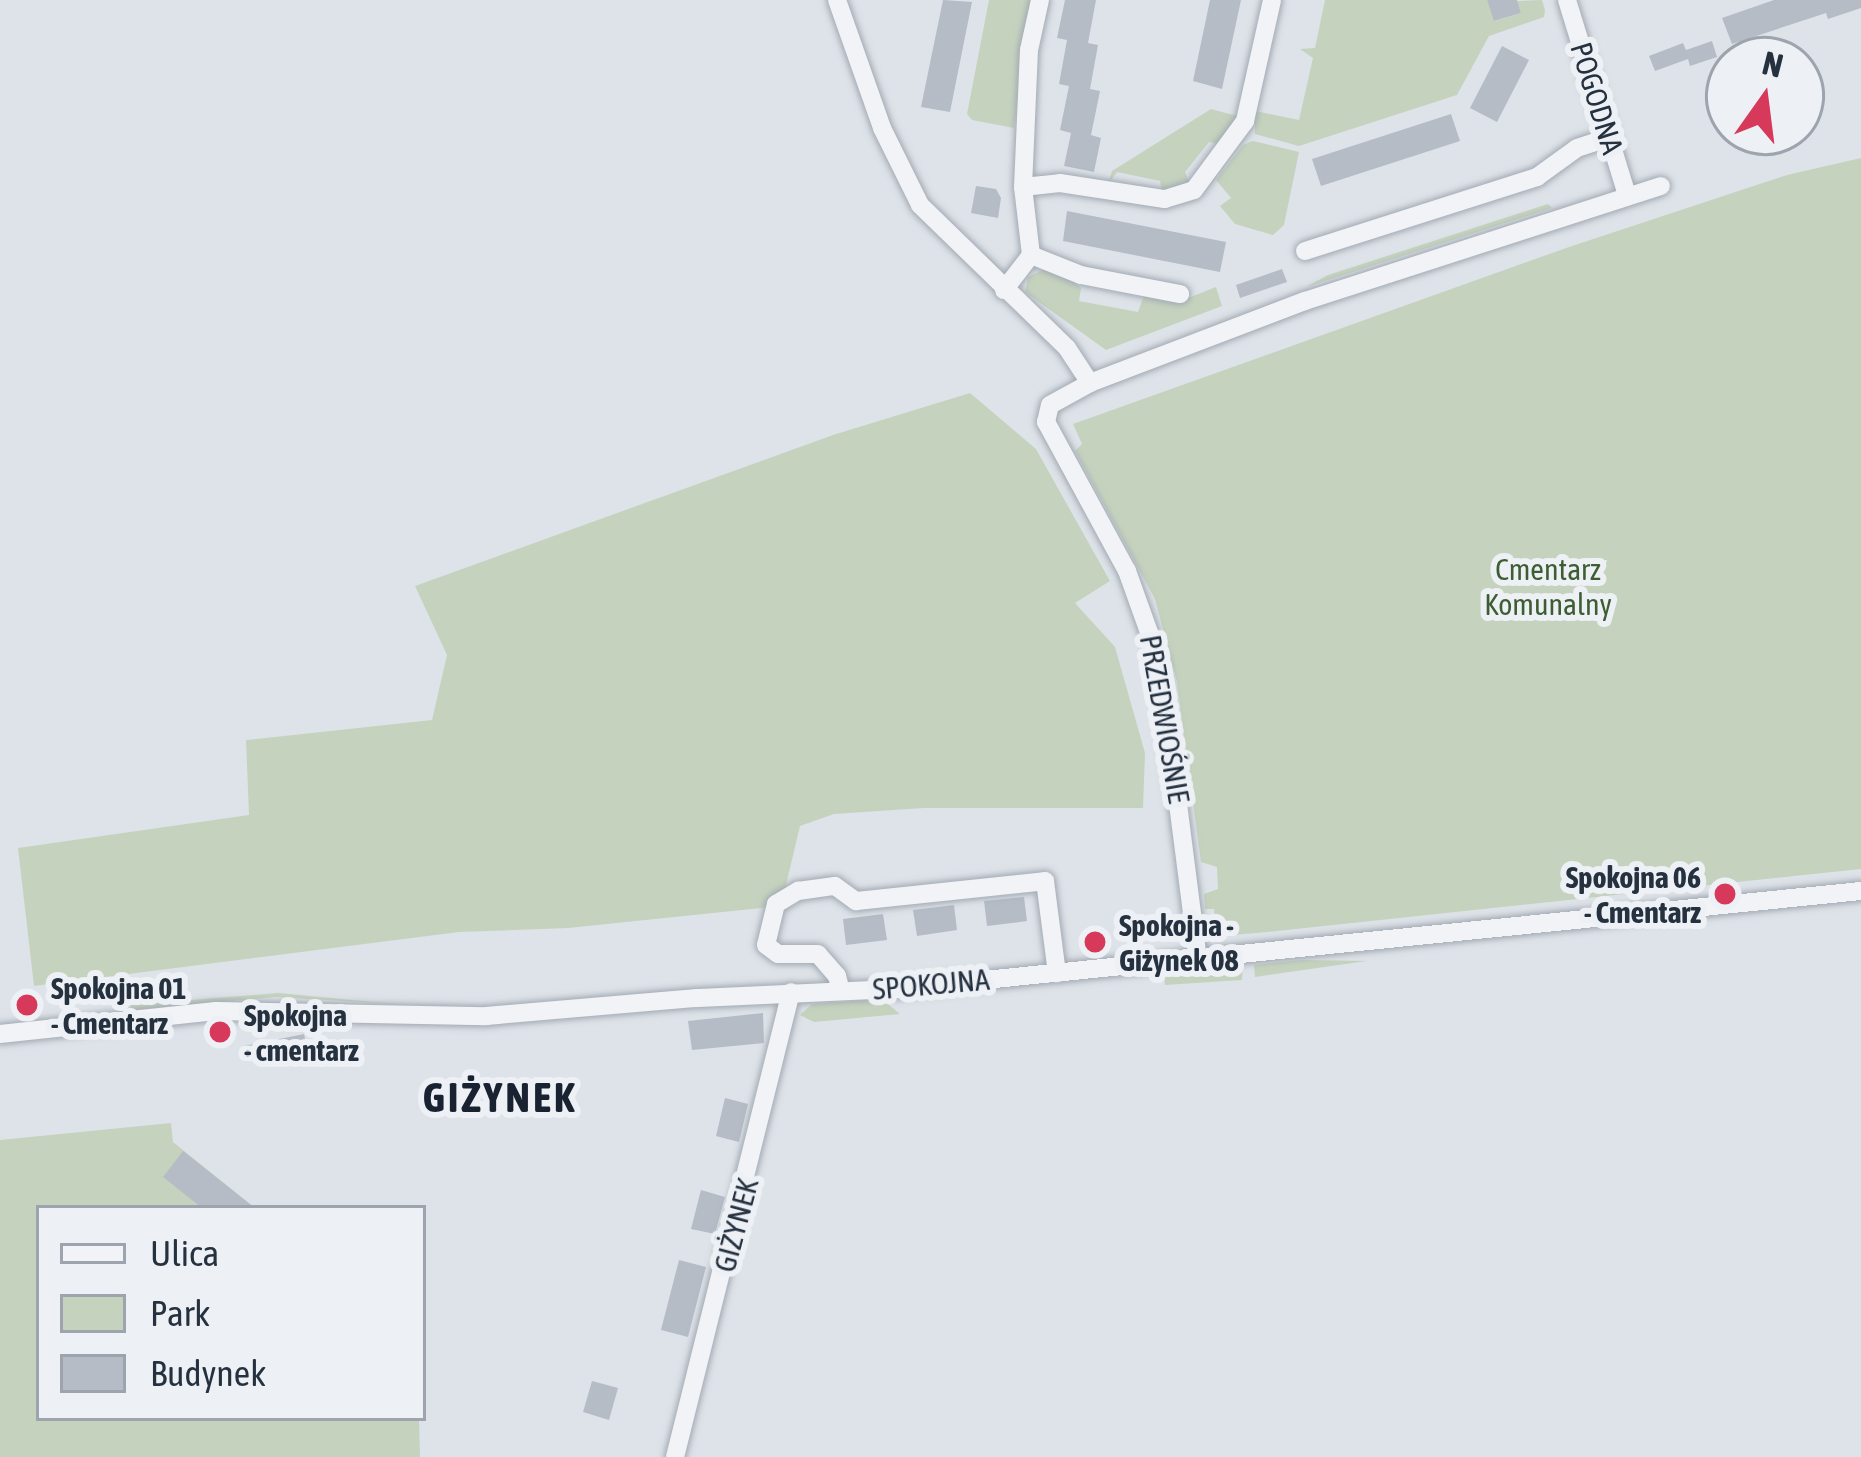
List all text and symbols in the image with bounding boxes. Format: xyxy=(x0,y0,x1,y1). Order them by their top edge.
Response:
north arrow xyxy=(1705,36,1825,156)
street label: POGODNA xyxy=(1563,38,1631,158)
text: N xyxy=(1759,43,1787,85)
park label: Cmentarz Komunalny xyxy=(1484,551,1612,622)
street label: PRZEDWIOŚNIE xyxy=(1133,632,1197,806)
place label: Spokojna 06 - Cmentarz xyxy=(1566,859,1701,930)
marker: Spokojna 06 - Cmentarz xyxy=(1712,881,1738,907)
place label: Spokojna - Giżynek 08 xyxy=(1119,907,1239,978)
marker: Spokojna - Giżynek 08 xyxy=(1082,929,1108,955)
street label: SPOKOJNA xyxy=(871,961,991,1007)
place label: Spokojna 01 - Cmentarz xyxy=(51,970,186,1040)
marker: Spokojna 01 - Cmentarz xyxy=(14,992,40,1018)
place label: Spokojna - cmentarz xyxy=(244,997,359,1068)
marker: Spokojna - cmentarz xyxy=(207,1019,233,1045)
district label: GIŻYNEK xyxy=(423,1072,577,1122)
street label: GIŻYNEK xyxy=(706,1174,766,1276)
legend xyxy=(36,1205,426,1421)
text: Ulica xyxy=(150,1232,219,1274)
text: Park xyxy=(150,1292,210,1334)
text: Budynek xyxy=(150,1352,266,1394)

